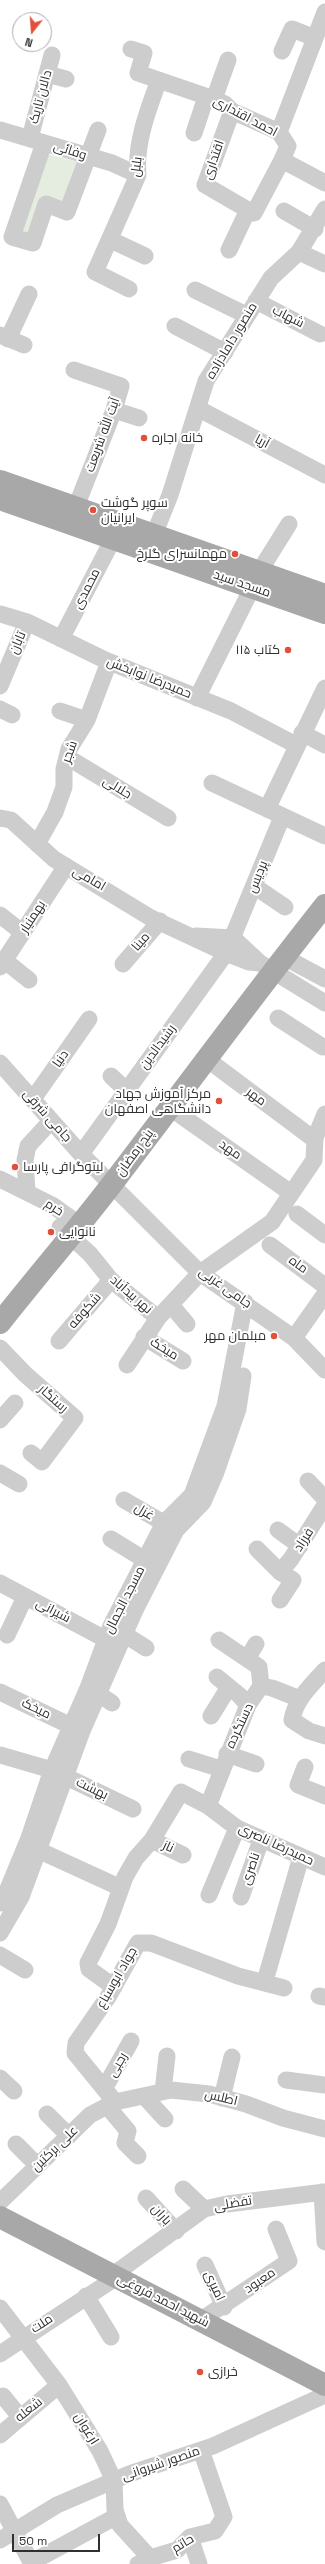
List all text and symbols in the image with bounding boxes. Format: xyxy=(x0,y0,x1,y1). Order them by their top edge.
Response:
north arrow xyxy=(12,12,52,52)
text: N xyxy=(23,35,34,50)
street label: دالان تاریک xyxy=(26,68,56,126)
street label: احمد اقتداری xyxy=(210,94,280,140)
street label: وفائی xyxy=(52,138,88,164)
street label: اقتداری xyxy=(200,138,228,182)
street label: بلبل xyxy=(128,156,146,178)
street label: منصور دامادزاده xyxy=(203,300,261,382)
street label: شهاب xyxy=(270,302,306,332)
street label: آیت الله شریعت xyxy=(82,396,124,474)
place label: خانه اجاره xyxy=(152,430,203,446)
street label: آریا xyxy=(252,432,272,452)
marker: خانه اجاره xyxy=(139,433,149,443)
place label: سوپر گوشت ایرانیان xyxy=(101,495,168,526)
marker: سوپر گوشت ایرانیان xyxy=(88,505,98,515)
place label: مهمانسرای گلرخ xyxy=(136,546,227,562)
marker: مهمانسرای گلرخ xyxy=(230,549,240,559)
street label: محمدی xyxy=(70,566,104,612)
street label: مسجد سید xyxy=(211,567,273,601)
street label: تابان xyxy=(6,629,30,657)
place label: کتاب ۱۱۵ xyxy=(235,642,280,658)
marker: کتاب ۱۱۵ xyxy=(283,645,293,655)
street label: حمیدرضا نوابخش xyxy=(104,654,194,702)
street label: شجر xyxy=(59,739,81,765)
street label: جلالی xyxy=(100,773,134,803)
street label: پردیس xyxy=(245,859,271,895)
street label: امامی xyxy=(70,863,108,895)
street label: بهمنیار xyxy=(17,898,49,936)
street label: مینا xyxy=(129,929,153,955)
street label: رشیدالدین xyxy=(137,1022,179,1072)
street label: دنیا xyxy=(50,1047,72,1071)
street label: مهر xyxy=(243,1085,269,1109)
street label: جامی شرقی xyxy=(19,1086,75,1146)
place label: مرکز آموزش جهاد دانشگاهی اصفهان xyxy=(105,1086,211,1117)
marker: مرکز آموزش جهاد دانشگاهی اصفهان xyxy=(214,1096,224,1106)
street label: پنج رمضان xyxy=(113,1127,157,1179)
street label: مهد xyxy=(216,1137,244,1163)
place label: لیتوگرافی پارسا xyxy=(23,1159,103,1175)
marker: لیتوگرافی پارسا xyxy=(10,1162,20,1172)
street label: خرم xyxy=(42,1196,66,1220)
place label: نانوایی xyxy=(59,1224,96,1240)
marker: نانوایی xyxy=(46,1227,56,1237)
street label: ماه xyxy=(285,1253,311,1277)
street label: جامی غربی xyxy=(196,1264,254,1312)
street label: نهر بیدآباد xyxy=(107,1273,155,1317)
street label: شکوفه xyxy=(65,1290,105,1332)
place label: مبلمان مهر xyxy=(204,1328,266,1344)
marker: مبلمان مهر xyxy=(269,1331,279,1341)
street label: میخک xyxy=(147,1334,181,1364)
street label: رستگار xyxy=(35,1382,71,1416)
street label: غزل xyxy=(131,1500,157,1524)
street label: فرزاد xyxy=(291,1525,317,1555)
street label: مسجد الجمال xyxy=(101,1564,149,1636)
street label: شیرانی xyxy=(33,1596,73,1626)
street label: میخک xyxy=(19,1695,53,1723)
street label: دستگرده xyxy=(223,1701,257,1751)
street label: بهشت xyxy=(73,1775,111,1803)
street label: حمیدرضا ناصری xyxy=(236,1821,316,1869)
street label: ناز xyxy=(160,1838,176,1856)
street label: ناصری xyxy=(238,1851,264,1887)
street label: جواد ابوسباع xyxy=(93,1945,141,2011)
street label: رجبی xyxy=(105,2050,131,2080)
street label: اطلس xyxy=(203,2086,239,2110)
street label: علی برکتین xyxy=(28,2123,82,2175)
street label: تفضلی xyxy=(213,2193,253,2215)
street label: باران xyxy=(148,2201,174,2229)
street label: معبود xyxy=(241,2265,279,2297)
street label: امیری xyxy=(200,2269,228,2303)
street label: شهید احمد فروغی xyxy=(114,2271,212,2331)
street label: ملت xyxy=(28,2311,56,2337)
place label: خرازی xyxy=(208,2364,238,2380)
marker: خرازی xyxy=(195,2367,205,2377)
street label: شعله xyxy=(12,2394,46,2426)
street label: ارغوان xyxy=(70,2410,102,2448)
street label: منصور شیروانی xyxy=(120,2443,202,2485)
scale bar xyxy=(14,2526,102,2552)
street label: حاتم xyxy=(169,2531,197,2557)
text: 50 m xyxy=(19,2533,47,2549)

